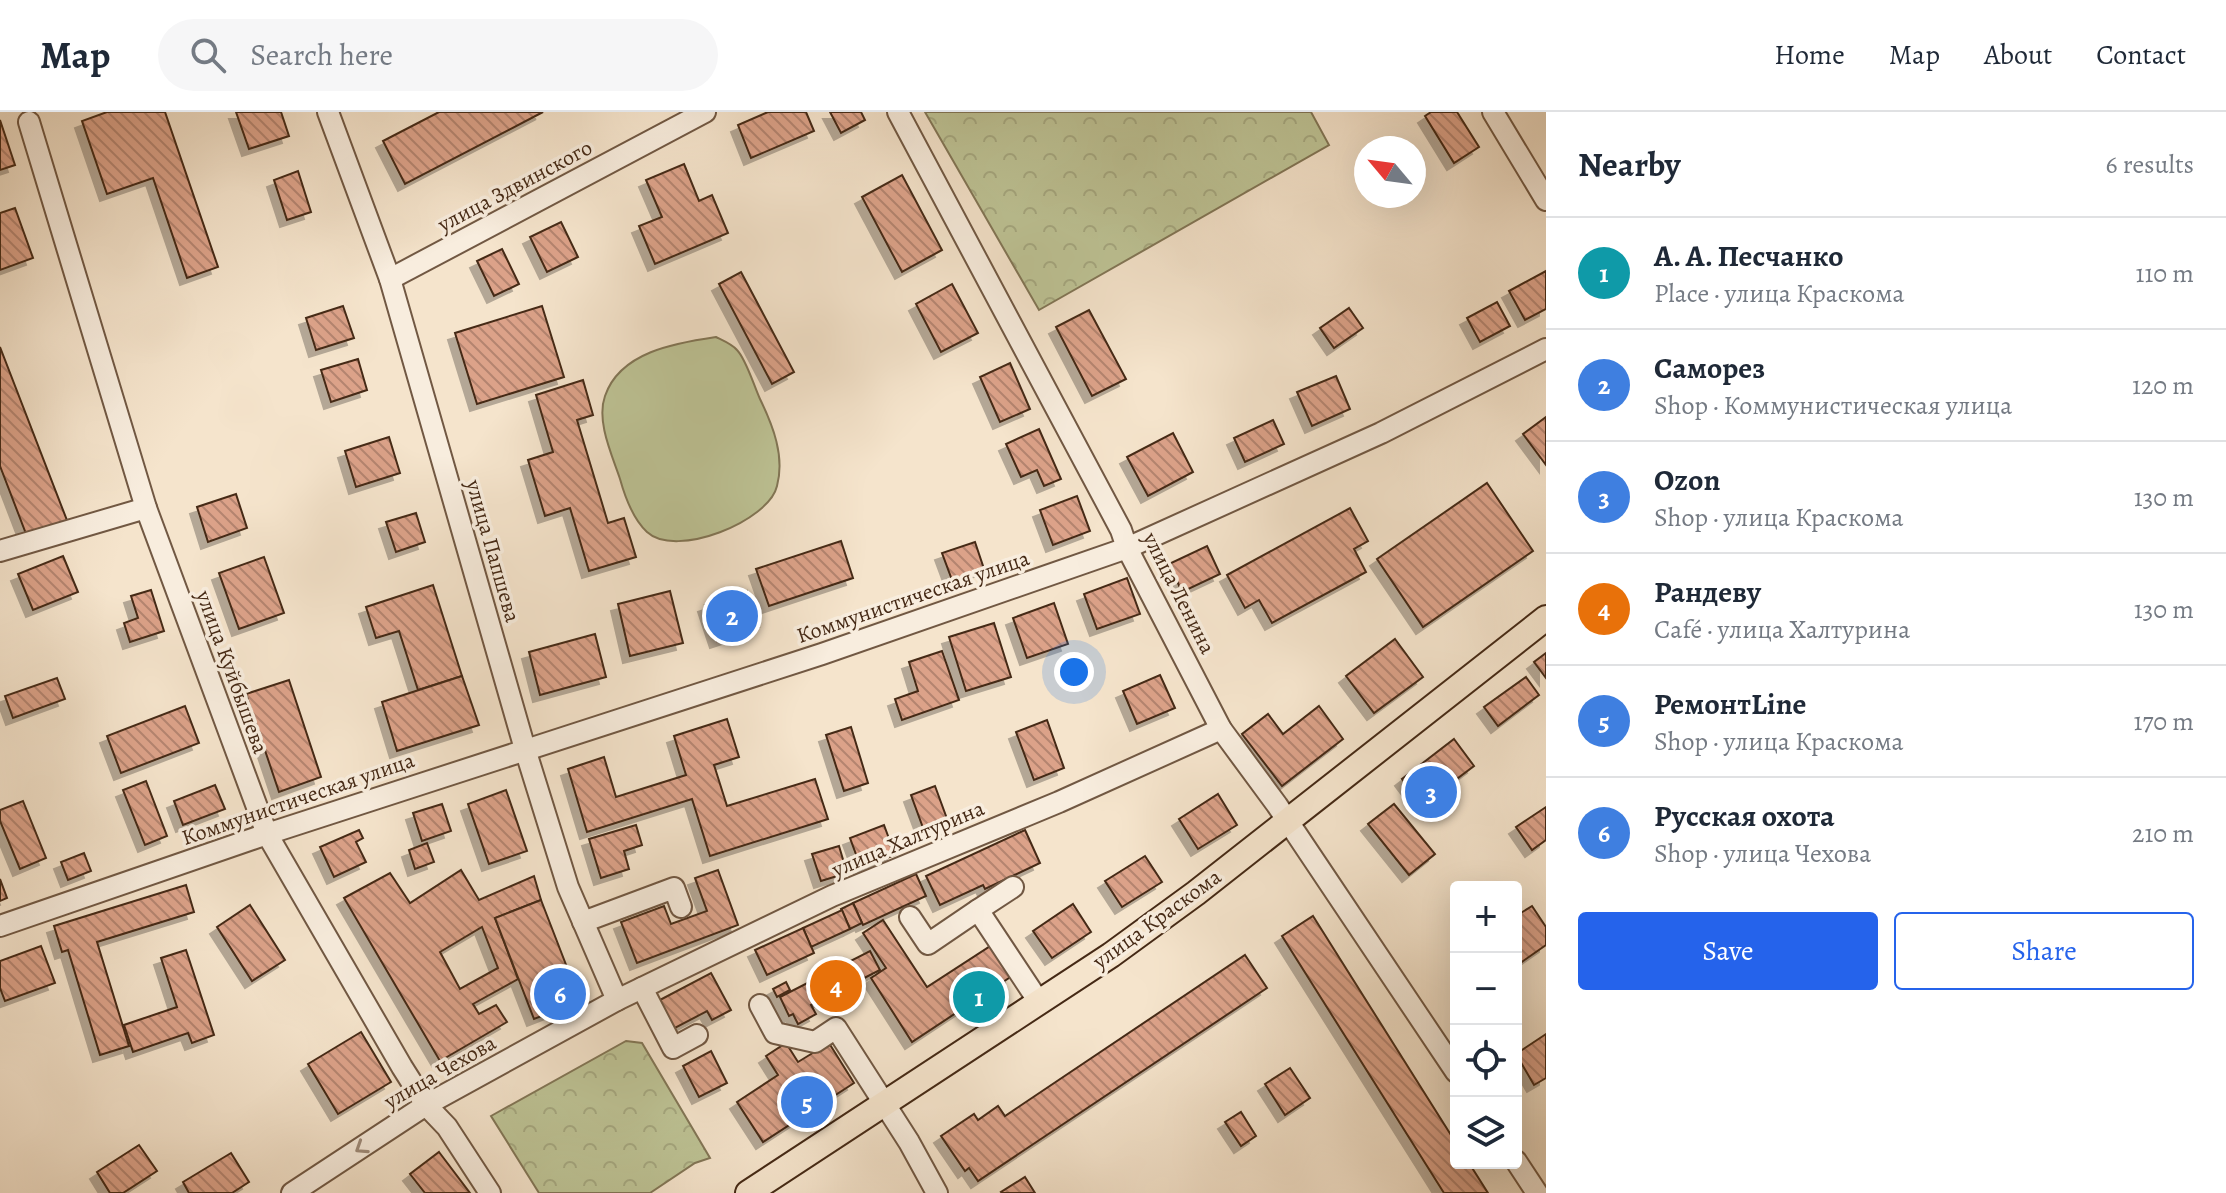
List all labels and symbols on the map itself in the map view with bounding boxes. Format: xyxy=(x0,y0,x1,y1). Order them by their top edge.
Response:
street label: улица Здвинского xyxy=(432,133,598,240)
north arrow xyxy=(1354,136,1426,208)
street label: улица Папшева xyxy=(458,475,528,627)
street label: улица Ленина xyxy=(1135,526,1223,660)
street label: Коммунистическая улица xyxy=(793,543,1034,651)
street label: улица Куйбышева xyxy=(188,585,276,759)
pin: 2 xyxy=(706,586,758,646)
your location xyxy=(1054,652,1094,692)
street label: Коммунистическая улица xyxy=(178,745,419,853)
pin: 3 xyxy=(1405,762,1457,822)
street label: улица Халтурина xyxy=(826,793,990,885)
street label: улица Краскома xyxy=(1086,862,1228,977)
pin: 4 xyxy=(810,956,862,1016)
pin: 6 xyxy=(534,964,586,1024)
pin: 1 xyxy=(953,967,1005,1027)
street label: улица Чехова xyxy=(378,1027,502,1117)
pin: 5 xyxy=(781,1072,833,1132)
one-way arrow xyxy=(355,1138,370,1153)

